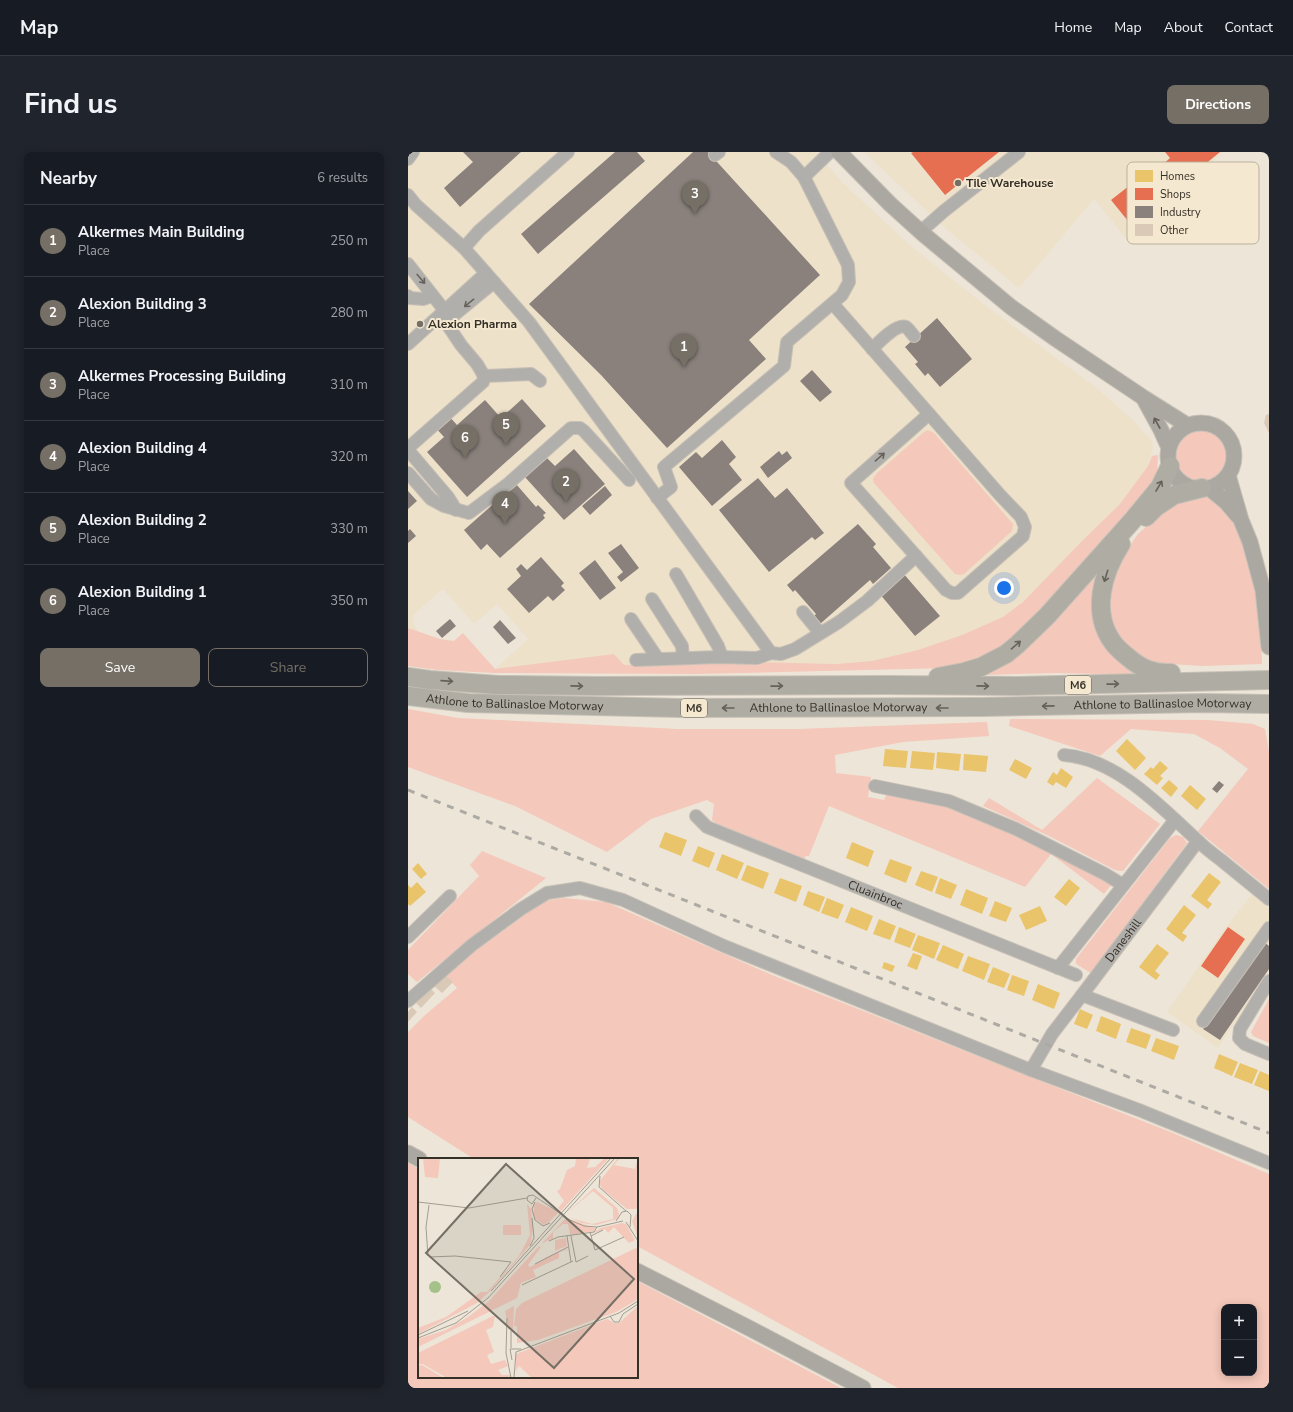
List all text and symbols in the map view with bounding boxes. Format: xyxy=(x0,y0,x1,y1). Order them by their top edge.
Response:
text: Map xyxy=(20,15,58,41)
text: Home xyxy=(1054,18,1092,37)
text: Map xyxy=(1114,18,1142,37)
text: About xyxy=(1164,18,1203,37)
text: Contact xyxy=(1225,18,1273,37)
text: Find us xyxy=(24,85,118,123)
button: Directions xyxy=(1167,85,1269,124)
legend xyxy=(1127,162,1259,244)
text: Nearby xyxy=(40,167,97,190)
text: 6 results xyxy=(317,169,368,187)
text: Homes xyxy=(1160,169,1195,184)
place label: Tile Warehouse xyxy=(966,175,1054,191)
marker: Tile Warehouse xyxy=(953,178,963,188)
pin: 3 xyxy=(682,181,708,214)
text: Shops xyxy=(1160,187,1191,202)
text: Industry xyxy=(1160,205,1201,220)
text: Alkermes Main Building xyxy=(78,222,245,242)
text: Other xyxy=(1160,223,1188,238)
text: 1 xyxy=(49,232,57,250)
text: 250 m xyxy=(330,232,368,250)
text: Place xyxy=(78,242,110,260)
one-way arrow xyxy=(416,274,425,285)
text: Alexion Building 3 xyxy=(78,294,207,314)
one-way arrow xyxy=(464,299,475,307)
text: 2 xyxy=(49,304,57,322)
text: 280 m xyxy=(330,304,368,322)
text: Place xyxy=(78,314,110,332)
place label: Alexion Pharma xyxy=(428,316,517,332)
marker: Alexion Pharma xyxy=(415,319,425,329)
pin: 1 xyxy=(671,334,697,367)
text: Alkermes Processing Building xyxy=(78,366,286,386)
text: 3 xyxy=(49,376,57,394)
text: 310 m xyxy=(330,376,368,394)
text: Place xyxy=(78,386,110,404)
pin: 5 xyxy=(493,412,519,445)
one-way arrow xyxy=(1152,417,1160,429)
pin: 6 xyxy=(452,425,478,458)
text: Alexion Building 4 xyxy=(78,438,207,458)
text: 4 xyxy=(49,448,57,466)
text: 320 m xyxy=(330,448,368,466)
one-way arrow xyxy=(874,453,884,462)
text: Place xyxy=(78,458,110,476)
pin: 2 xyxy=(553,469,579,502)
one-way arrow xyxy=(1156,480,1164,492)
pin: 4 xyxy=(492,491,518,524)
text: Alexion Building 2 xyxy=(78,510,207,530)
text: 5 xyxy=(49,520,57,538)
text: 330 m xyxy=(330,520,368,538)
text: Place xyxy=(78,530,110,548)
one-way arrow xyxy=(1102,569,1109,582)
your location xyxy=(994,578,1014,598)
text: Alexion Building 1 xyxy=(78,582,207,602)
text: 6 xyxy=(49,592,57,610)
text: 350 m xyxy=(330,592,368,610)
text: Place xyxy=(78,602,110,620)
one-way arrow xyxy=(1011,641,1022,650)
button: Save xyxy=(40,648,200,687)
button: Share xyxy=(208,648,368,687)
road number: M6 xyxy=(1065,676,1091,694)
one-way arrow xyxy=(440,678,453,685)
one-way arrow xyxy=(1106,680,1119,688)
one-way arrow xyxy=(570,682,583,690)
one-way arrow xyxy=(770,682,783,690)
one-way arrow xyxy=(976,682,989,690)
street label: Athlone to Ballinasloe Motorway xyxy=(425,690,605,714)
street label: Athlone to Ballinasloe Motorway xyxy=(1073,695,1252,713)
road number: M6 xyxy=(681,699,707,717)
street label: Athlone to Ballinasloe Motorway xyxy=(750,699,928,716)
one-way arrow xyxy=(1042,702,1055,710)
one-way arrow xyxy=(722,704,735,712)
one-way arrow xyxy=(936,704,949,712)
street label: Cluainbroc xyxy=(846,876,906,913)
street label: Daneshill xyxy=(1101,915,1145,965)
inset map xyxy=(418,1158,638,1378)
map controls xyxy=(1221,1304,1257,1376)
button: + xyxy=(1221,1304,1257,1340)
button: − xyxy=(1221,1340,1257,1376)

